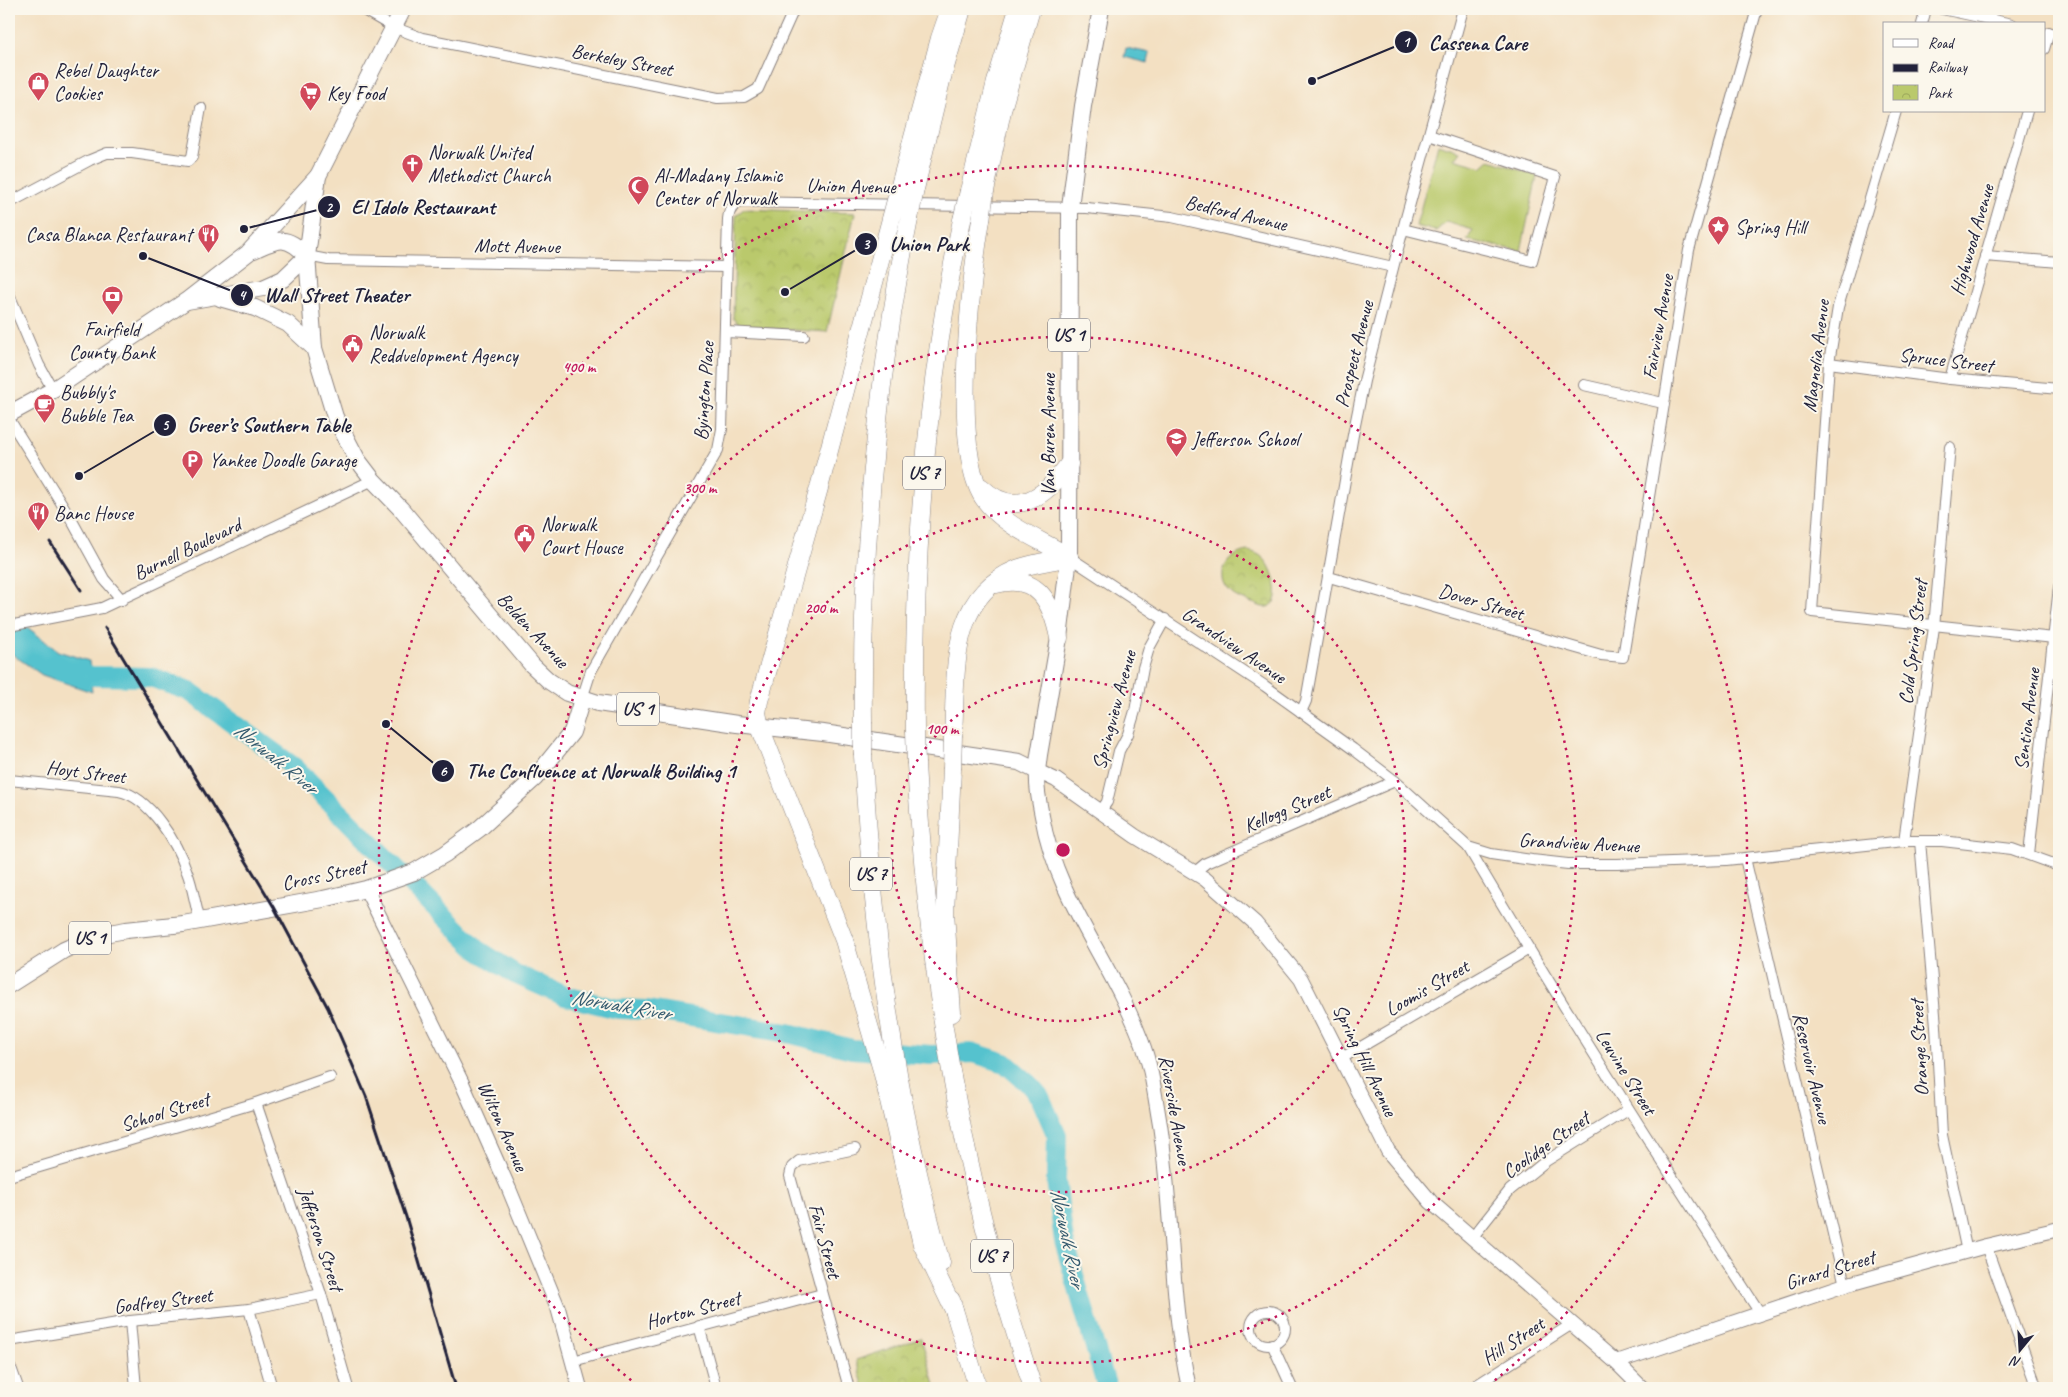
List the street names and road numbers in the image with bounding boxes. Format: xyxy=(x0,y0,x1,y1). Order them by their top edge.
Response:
street label: Berkeley Street xyxy=(569,38,677,83)
street label: Union Avenue xyxy=(806,173,897,199)
street label: Highwood Avenue xyxy=(1944,180,2000,299)
street label: Bedford Avenue xyxy=(1183,189,1291,237)
street label: Mott Avenue xyxy=(474,233,562,259)
street label: Fairview Avenue xyxy=(1636,271,1680,381)
street label: Prospect Avenue xyxy=(1329,297,1380,410)
street label: Magnolia Avenue xyxy=(1797,297,1835,414)
road number: US 1 xyxy=(1048,318,1090,352)
street label: Byington Place xyxy=(688,339,720,441)
street label: Spruce Street xyxy=(1898,342,1998,379)
street label: Van Buren Avenue xyxy=(1036,372,1061,496)
road number: US 7 xyxy=(903,456,945,489)
street label: Burnell Boulevard xyxy=(129,511,248,586)
street label: Cold Spring Street xyxy=(1893,575,1933,706)
street label: Dover Street xyxy=(1436,578,1529,627)
street label: Belden Avenue xyxy=(492,587,575,674)
street label: Grandview Avenue xyxy=(1177,601,1292,690)
street label: Springview Avenue xyxy=(1086,646,1142,772)
street label: Sention Avenue xyxy=(2008,665,2046,771)
road number: US 1 xyxy=(617,692,659,726)
street label: Hoyt Street xyxy=(45,755,129,790)
street label: Kellogg Street xyxy=(1240,779,1336,838)
street label: Grandview Avenue xyxy=(1518,827,1641,859)
street label: Cross Street xyxy=(280,853,372,896)
road number: US 7 xyxy=(850,858,892,891)
road number: US 1 xyxy=(69,921,111,954)
street label: Loomis Street xyxy=(1381,953,1475,1022)
street label: Orange Street xyxy=(1904,996,1934,1097)
street label: Spring Hill Avenue xyxy=(1327,1000,1404,1122)
street label: Reservoir Avenue xyxy=(1787,1010,1837,1127)
street label: Leuvine Street xyxy=(1590,1025,1663,1121)
street label: Riverside Avenue xyxy=(1153,1053,1197,1168)
street label: Wilton Avenue xyxy=(472,1077,534,1176)
street label: School Street xyxy=(118,1086,216,1137)
street label: Coolidge Street xyxy=(1498,1104,1597,1184)
street label: Jefferson Street xyxy=(292,1183,351,1297)
street label: Fair Street xyxy=(803,1201,848,1283)
road number: US 7 xyxy=(971,1240,1013,1272)
street label: Girard Street xyxy=(1782,1244,1881,1295)
street label: Godfrey Street xyxy=(112,1282,216,1319)
street label: Horton Street xyxy=(643,1285,746,1335)
street label: Hill Street xyxy=(1477,1310,1551,1371)

